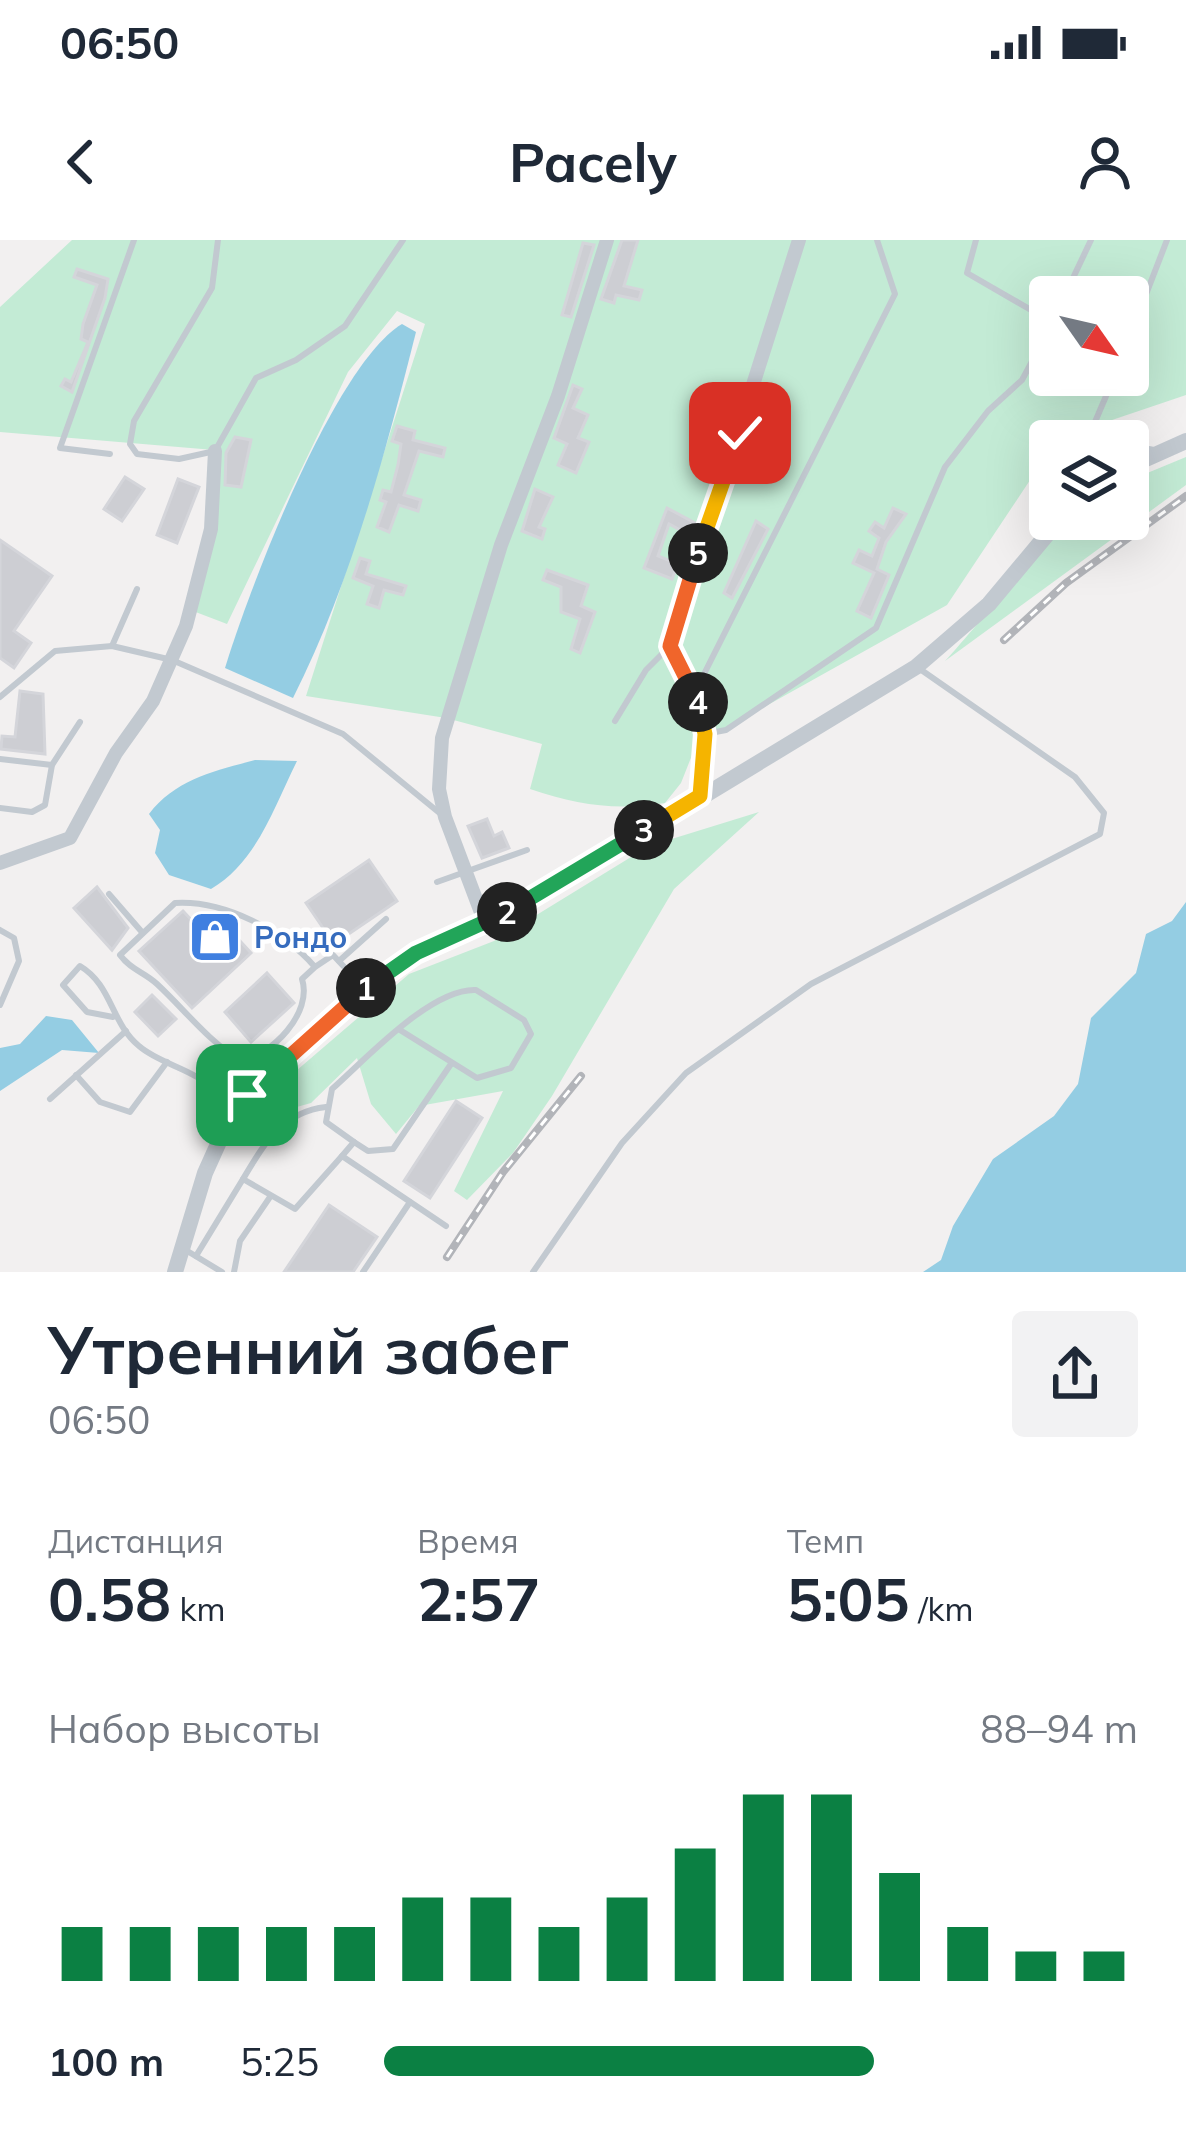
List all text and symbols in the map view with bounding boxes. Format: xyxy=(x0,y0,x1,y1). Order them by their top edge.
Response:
text: 06:50 xyxy=(60,14,179,70)
text: Pacely xyxy=(509,128,677,196)
icon: back xyxy=(48,129,114,195)
icon: person xyxy=(1072,129,1138,195)
north arrow xyxy=(1029,276,1149,396)
map controls xyxy=(1029,276,1149,540)
pin xyxy=(689,382,791,484)
icon: check xyxy=(707,400,773,466)
button: layers xyxy=(1029,420,1149,540)
pin: 5 xyxy=(668,523,728,583)
text: 5 xyxy=(688,532,708,573)
pin: 4 xyxy=(668,672,728,732)
text: 4 xyxy=(688,681,708,722)
pin: 3 xyxy=(614,800,674,860)
text: 3 xyxy=(634,809,654,850)
pin: 2 xyxy=(477,882,537,942)
text: 2 xyxy=(497,891,517,932)
shop icon: Рондо xyxy=(187,909,243,965)
place label: Рондо xyxy=(254,918,347,956)
pin: 1 xyxy=(336,958,396,1018)
text: 1 xyxy=(356,967,376,1008)
pin xyxy=(196,1044,298,1146)
icon: arrive xyxy=(214,1062,280,1128)
text: Утренний забег xyxy=(48,1308,569,1391)
button: share xyxy=(1012,1311,1138,1437)
text: 06:50 xyxy=(48,1395,151,1444)
text: Дистанция xyxy=(48,1520,224,1561)
text: Время xyxy=(417,1520,519,1561)
text: Темп xyxy=(787,1520,864,1561)
text: 0.58 xyxy=(48,1561,171,1636)
text: 2:57 xyxy=(417,1561,540,1636)
text: 5:05 xyxy=(787,1561,910,1636)
text: km xyxy=(171,1588,225,1629)
text: /km xyxy=(910,1588,973,1629)
text: Набор высоты xyxy=(48,1704,321,1753)
text: 88–94 m xyxy=(980,1704,1138,1753)
text: 100 m xyxy=(48,2037,164,2086)
text: 5:25 xyxy=(240,2037,319,2086)

